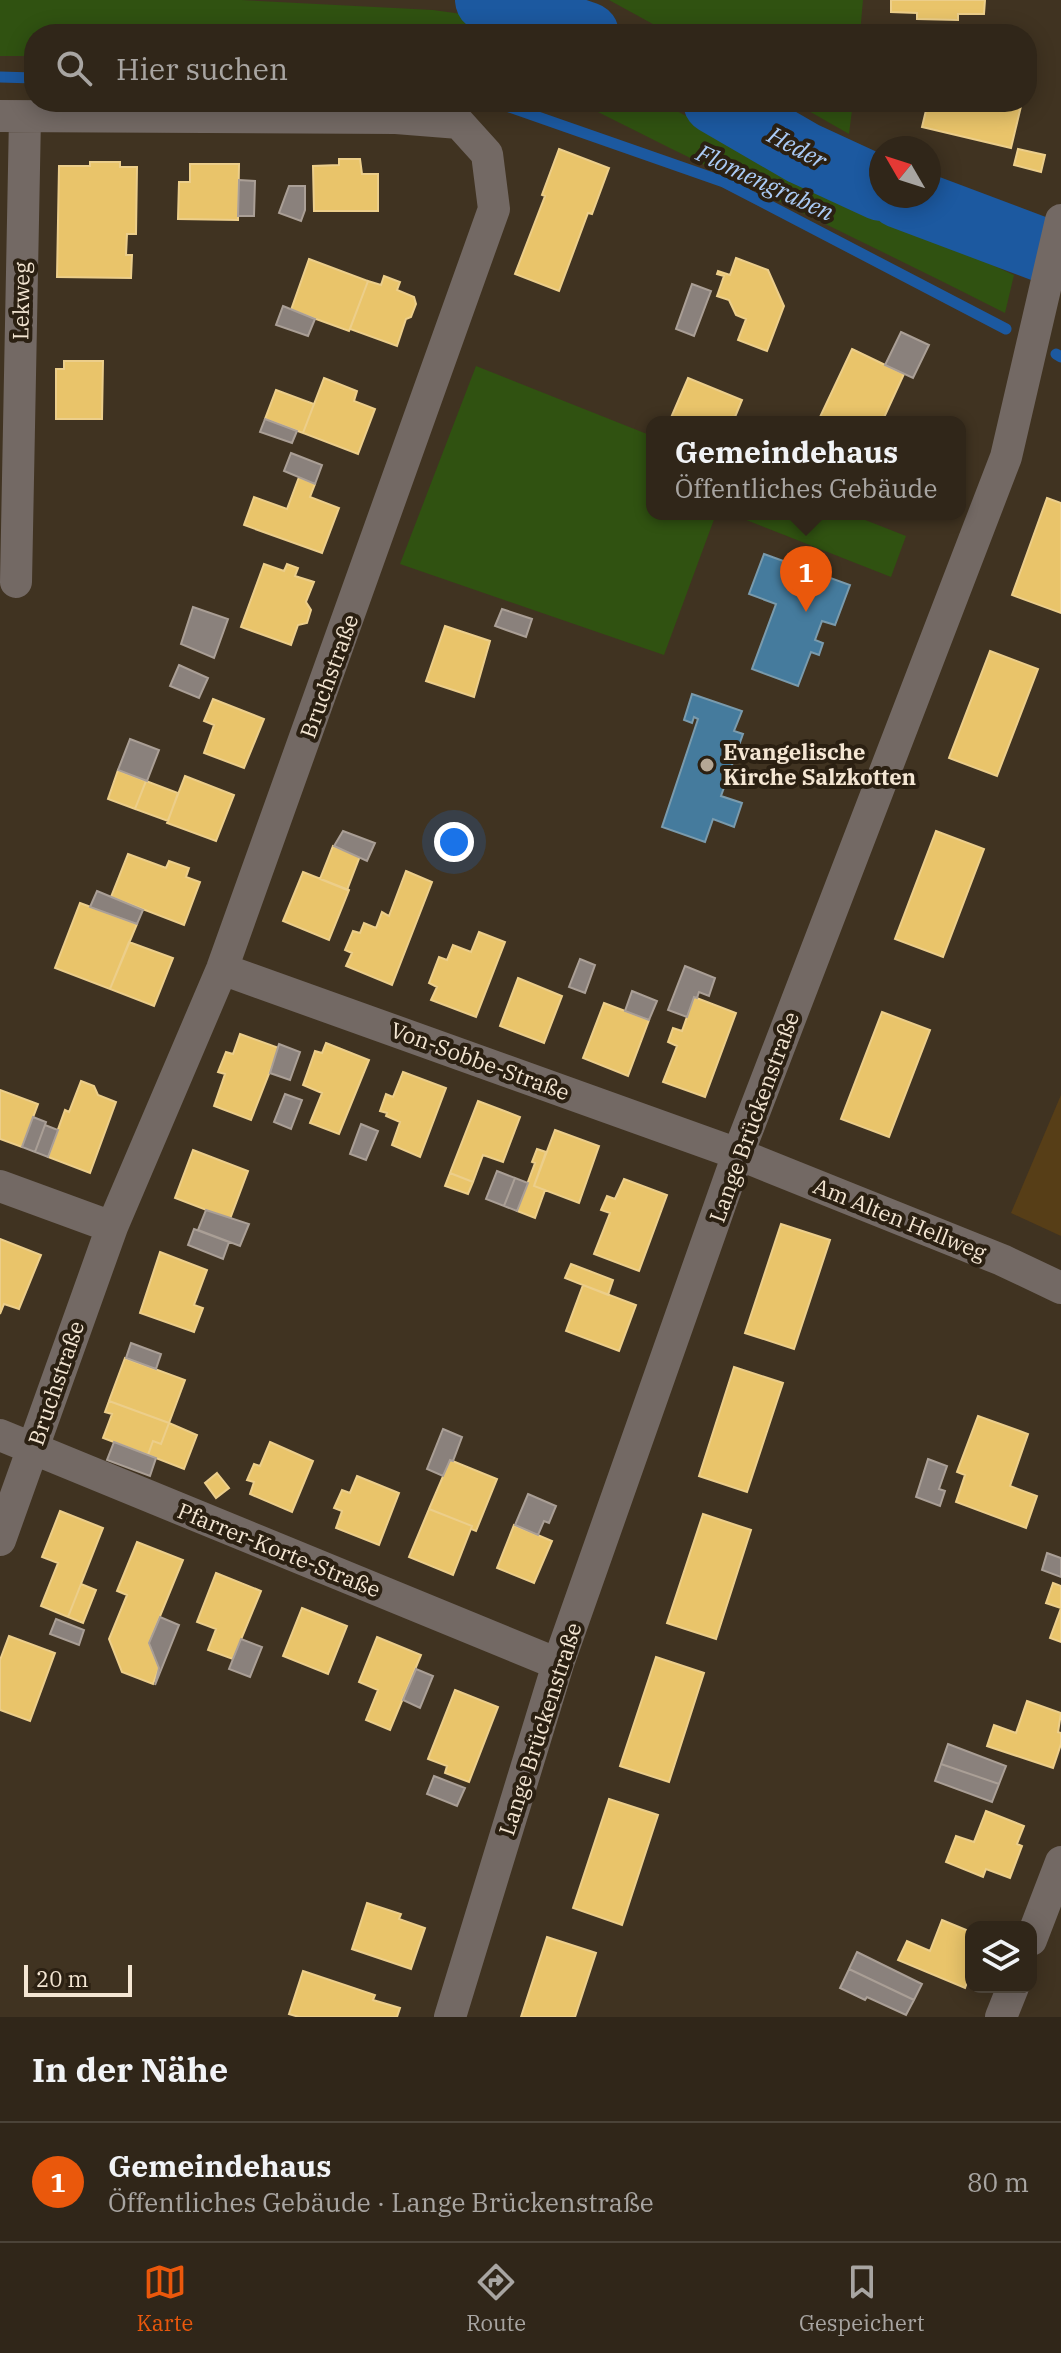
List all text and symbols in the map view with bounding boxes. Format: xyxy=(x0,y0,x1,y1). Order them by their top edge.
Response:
search box xyxy=(24,24,1037,112)
icon: search xyxy=(52,46,96,90)
text: Hier suchen xyxy=(116,49,288,88)
water label: Heder xyxy=(762,118,834,177)
water label: Flomengraben xyxy=(691,136,840,228)
north arrow xyxy=(869,136,941,208)
street label: Lekweg xyxy=(5,262,36,340)
popup xyxy=(646,416,966,520)
text: Gemeindehaus xyxy=(675,432,898,471)
text: Öffentliches Gebäude xyxy=(675,471,937,505)
pin: 1 xyxy=(780,546,832,612)
street label: Bruchstraße xyxy=(293,610,364,742)
place label: Evangelische Kirche Salzkotten xyxy=(723,737,916,791)
marker: Evangelische Kirche Salzkotten xyxy=(698,756,716,774)
your location xyxy=(434,822,474,862)
street label: Lange Brückenstraße xyxy=(702,1007,805,1226)
street label: Von-Sobbe-Straße xyxy=(387,1015,574,1106)
street label: Am Alten Hellweg xyxy=(809,1171,991,1267)
street label: Bruchstraße xyxy=(21,1317,90,1449)
street label: Pfarrer-Korte-Straße xyxy=(173,1496,385,1604)
street label: Lange Brückenstraße xyxy=(491,1619,588,1839)
map controls xyxy=(965,1921,1037,1993)
button: layers xyxy=(965,1921,1037,1993)
scale bar xyxy=(24,1961,132,1997)
text: 20 m xyxy=(36,1964,88,1993)
text: In der Nähe xyxy=(32,2047,228,2091)
text: Gemeindehaus xyxy=(108,2146,332,2185)
text: 1 xyxy=(50,2165,66,2199)
text: 80 m xyxy=(967,2165,1029,2199)
text: Öffentliches Gebäude · Lange Brückenstraße xyxy=(108,2185,654,2219)
tab: Karte xyxy=(136,2260,193,2337)
tab: Route xyxy=(466,2260,526,2337)
tab: Gespeichert xyxy=(799,2260,925,2337)

